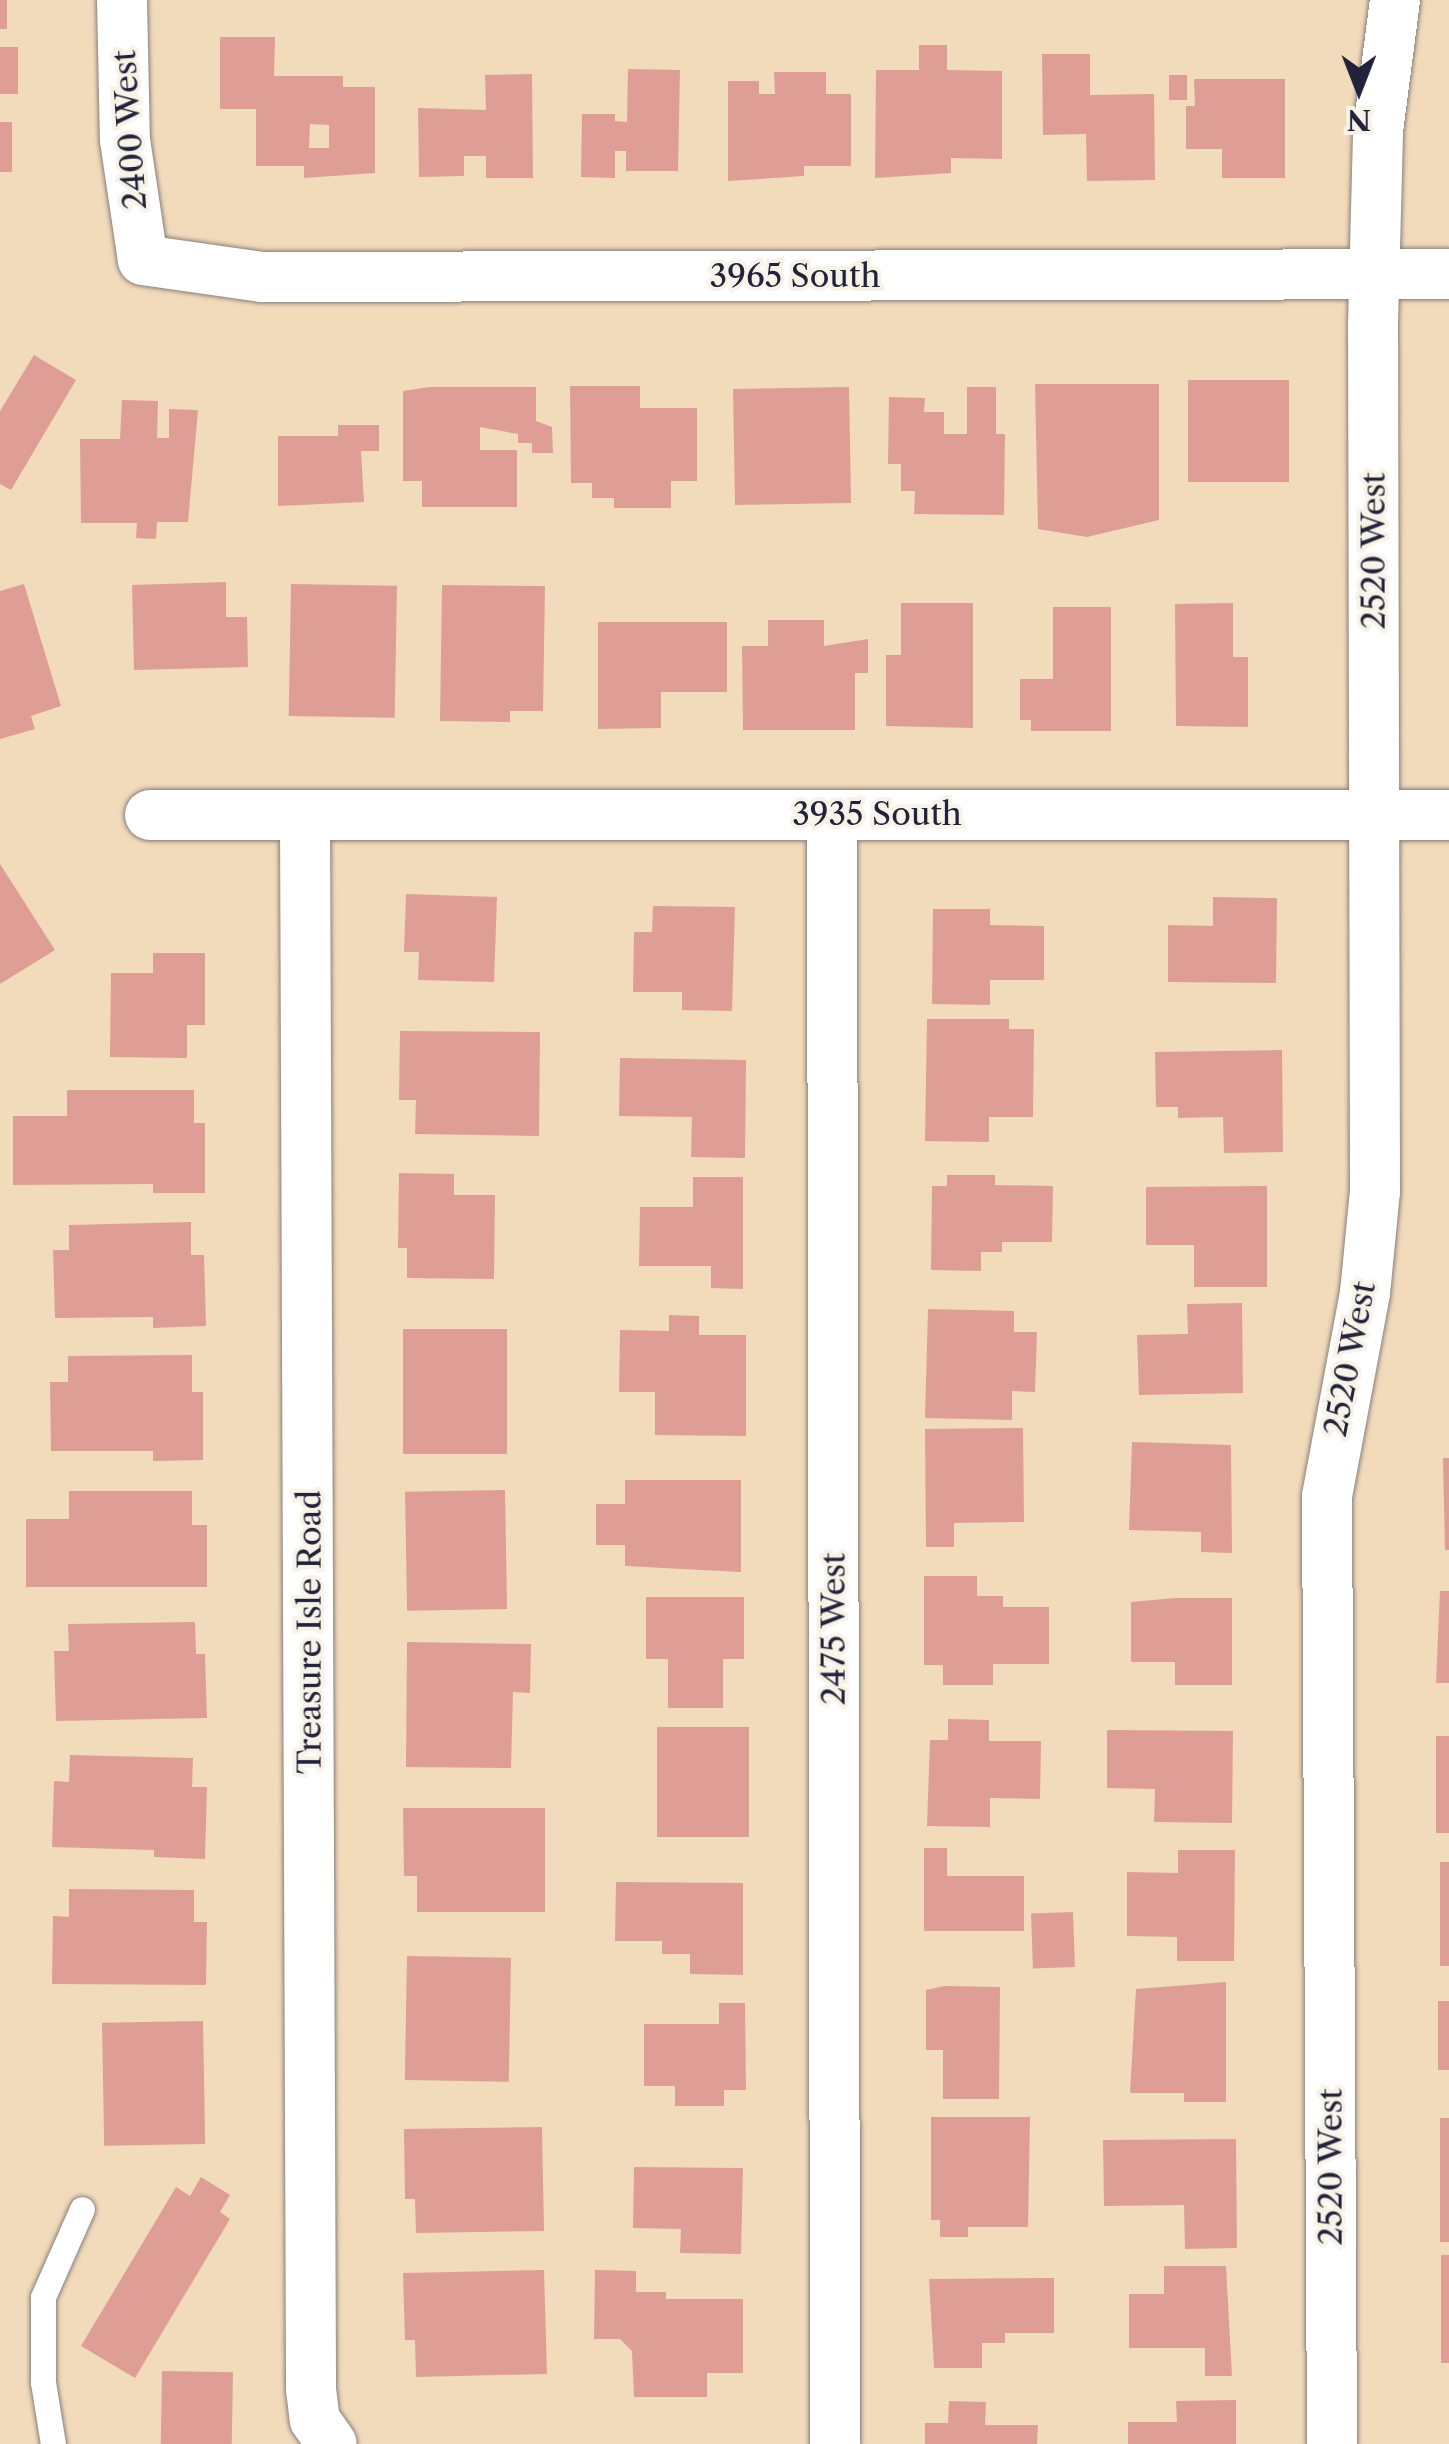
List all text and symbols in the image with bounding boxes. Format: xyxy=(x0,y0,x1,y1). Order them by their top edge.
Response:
north arrow xyxy=(1309,40,1409,140)
street label: 2400 West xyxy=(105,48,155,212)
text: N xyxy=(1347,103,1371,137)
street label: 3965 South xyxy=(710,257,880,295)
street label: 2520 West xyxy=(1355,472,1393,630)
street label: 3935 South xyxy=(792,795,962,833)
street label: 2520 West xyxy=(1316,1278,1384,1440)
street label: Treasure Isle Road xyxy=(291,1490,329,1774)
street label: 2475 West xyxy=(815,1552,853,1706)
street label: 2520 West xyxy=(1312,2088,1350,2246)

